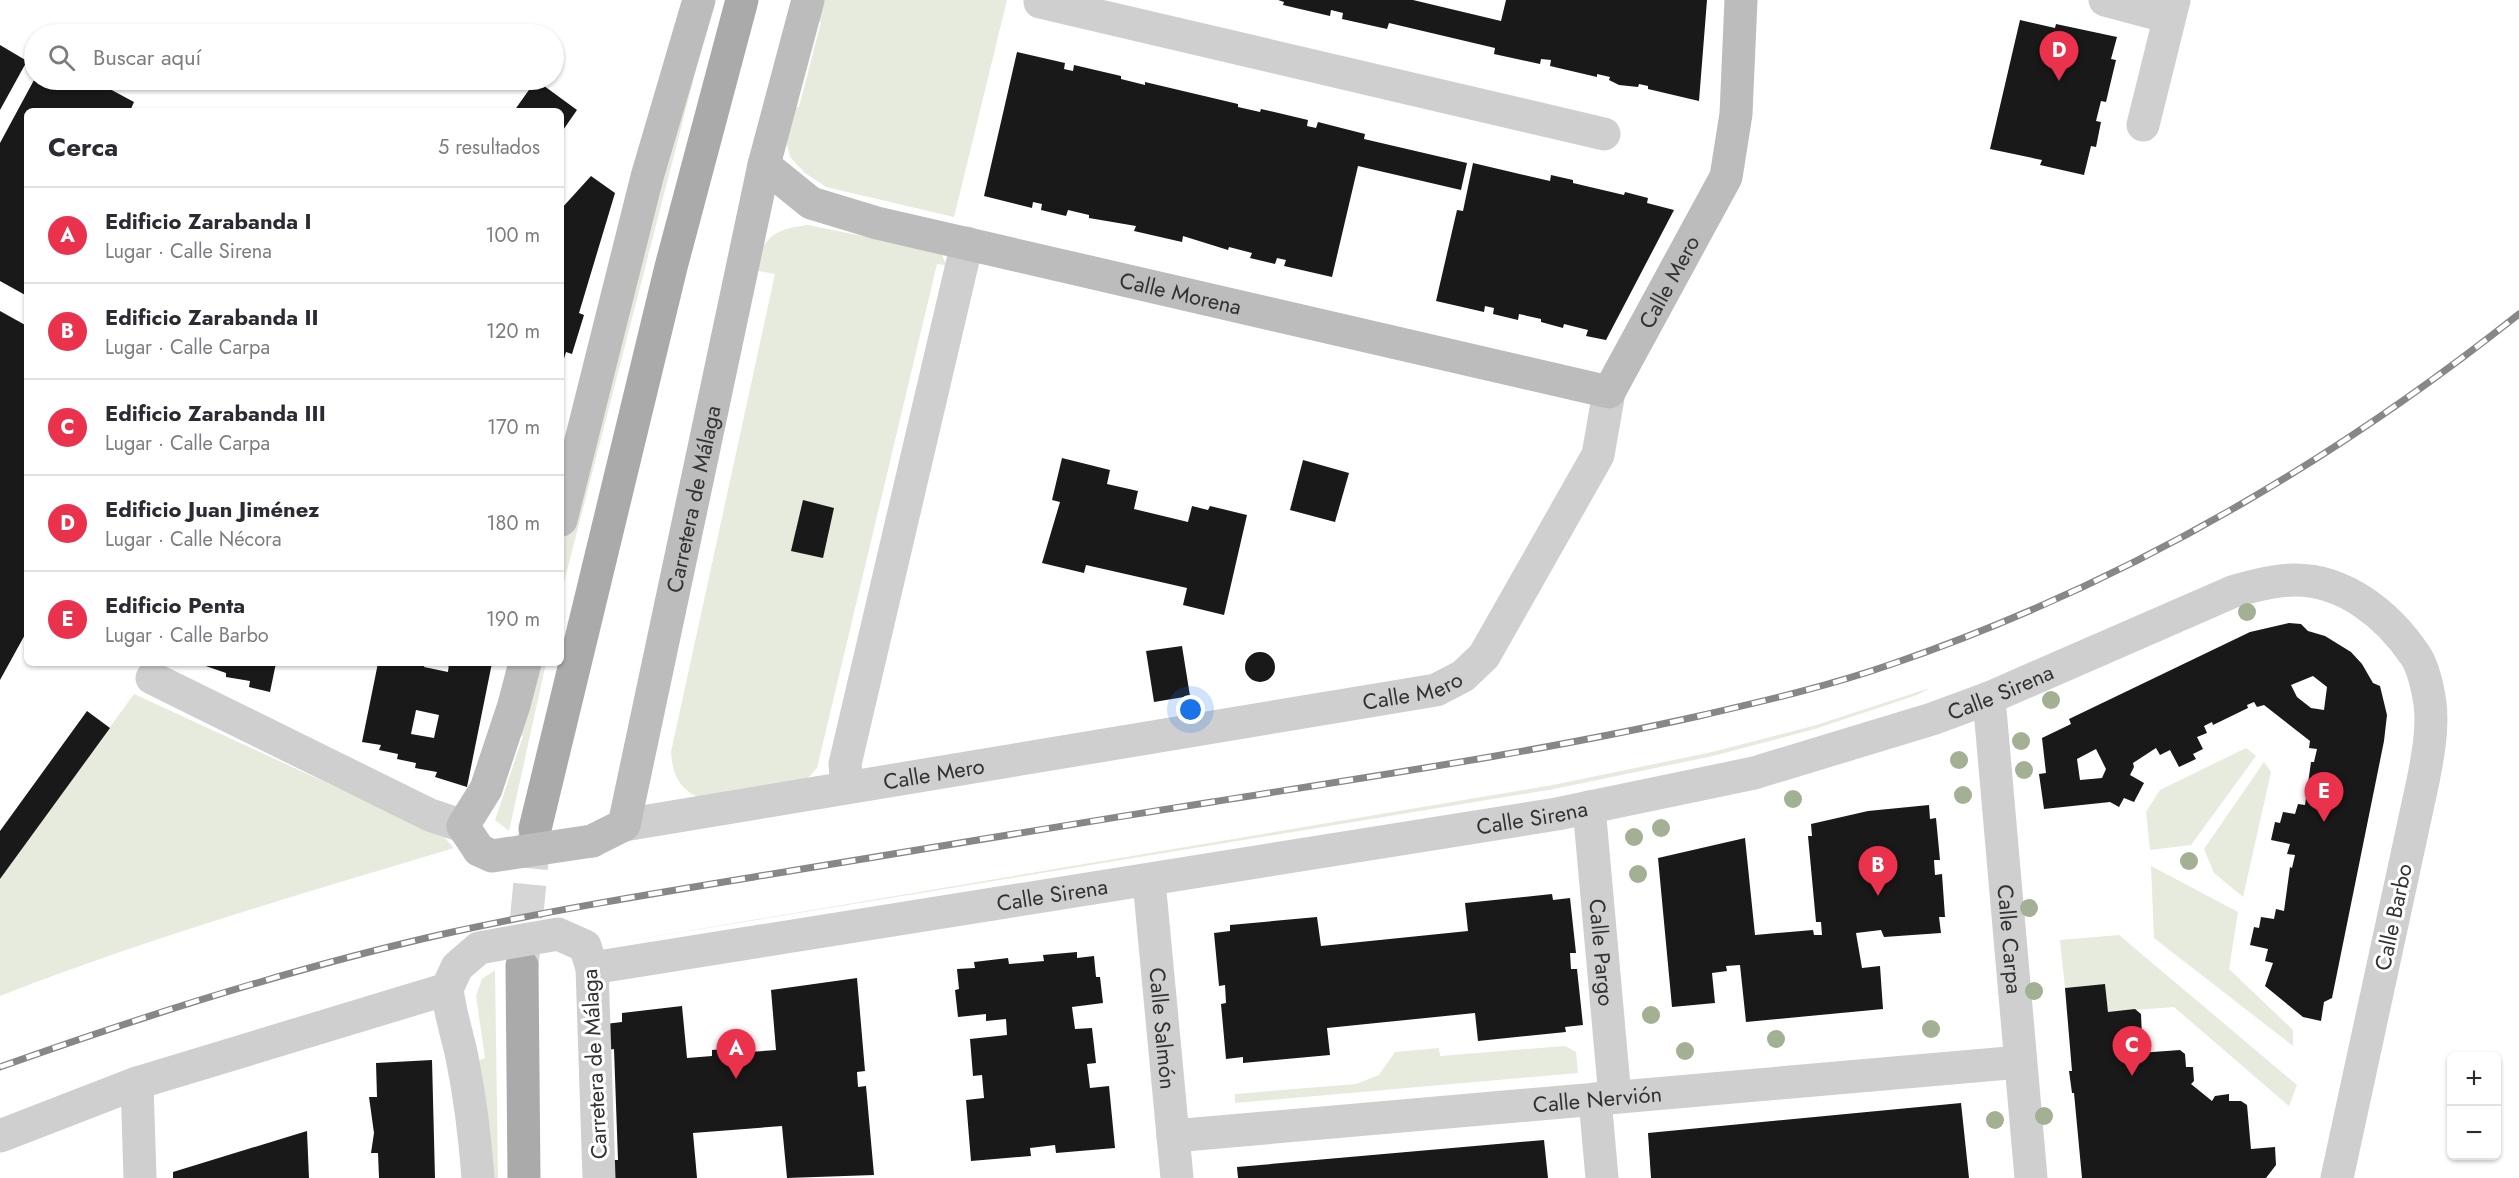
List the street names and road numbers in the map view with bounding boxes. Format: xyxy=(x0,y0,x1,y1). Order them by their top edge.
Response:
street label: Calle Mero xyxy=(1630,229,1707,334)
street label: Calle Morena xyxy=(1116,264,1245,323)
street label: Carretera de Málaga xyxy=(658,402,729,596)
street label: Calle Sirena xyxy=(1943,656,2058,728)
street label: Calle Mero xyxy=(1360,663,1468,718)
street label: Calle Mero xyxy=(881,749,987,798)
street label: Calle Sirena xyxy=(1474,792,1590,843)
street label: Calle Barbo xyxy=(2366,861,2420,973)
street label: Calle Sirena xyxy=(994,870,1110,919)
street label: Calle Carpa xyxy=(1989,883,2031,995)
street label: Calle Pargo xyxy=(1581,897,1623,1007)
street label: Calle Salmón xyxy=(1141,966,1185,1091)
street label: Carretera de Málaga xyxy=(573,968,615,1160)
street label: Calle Nervión xyxy=(1532,1077,1663,1120)

